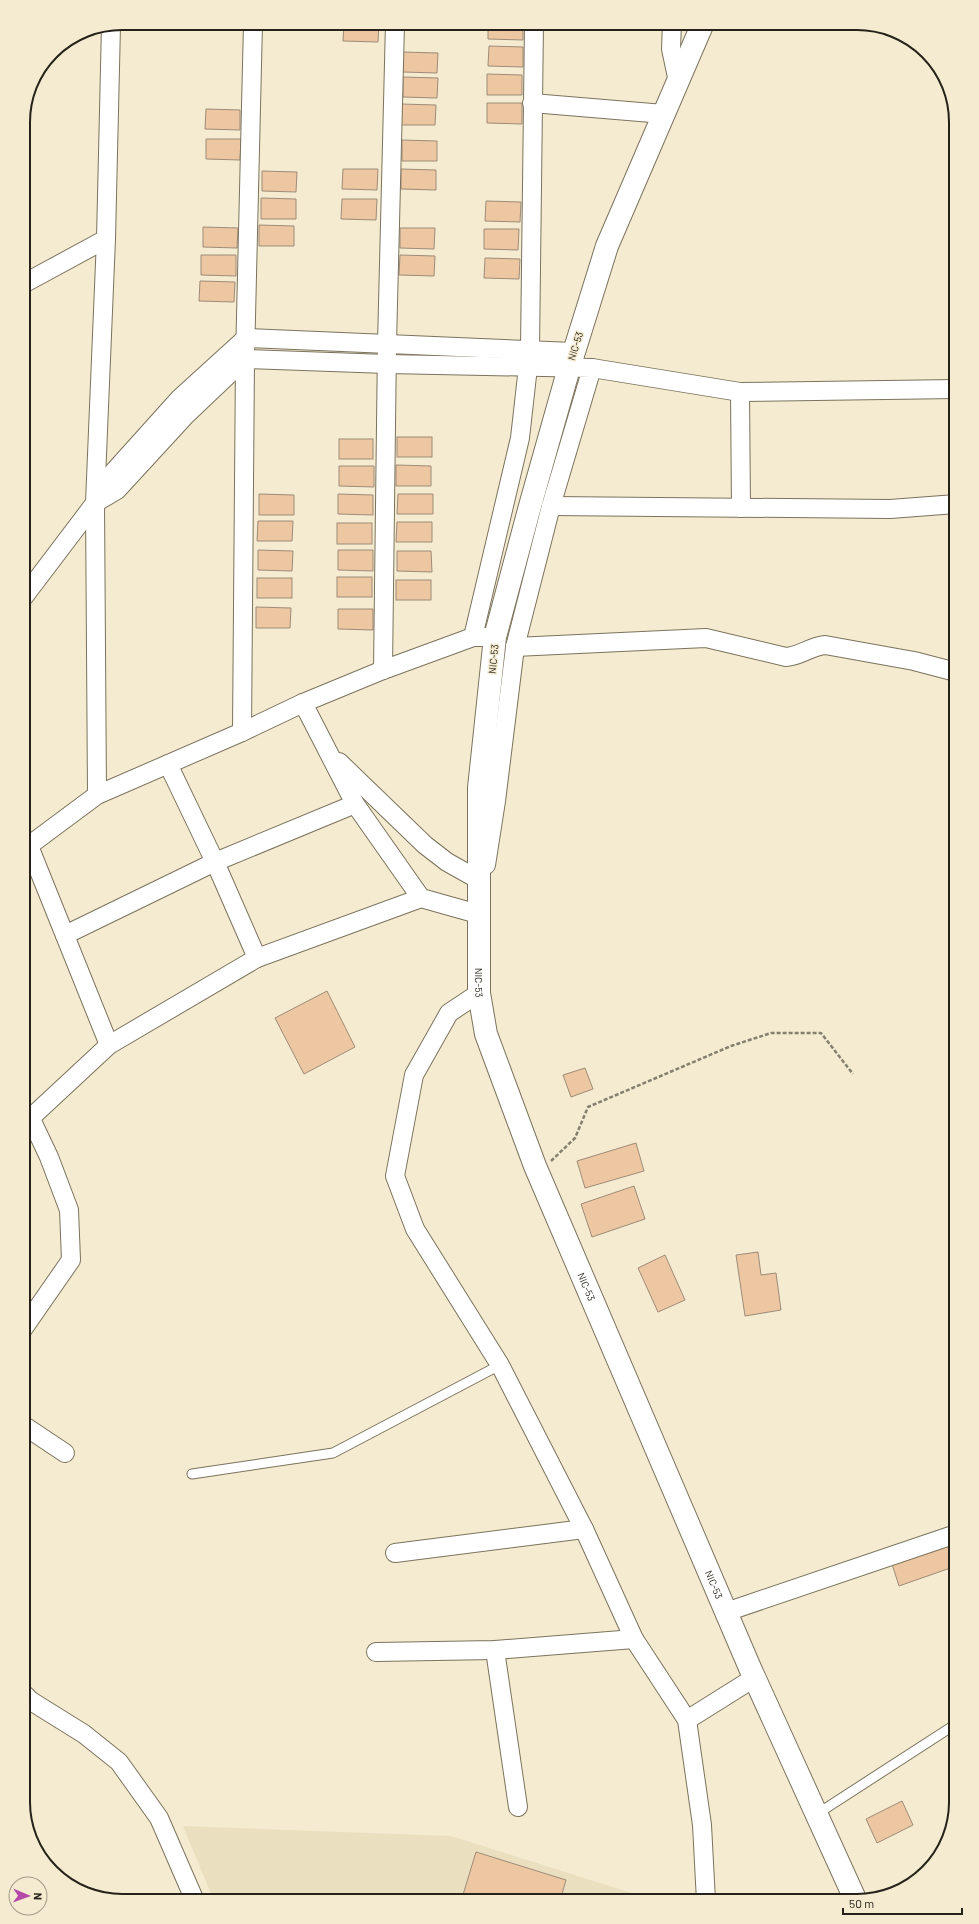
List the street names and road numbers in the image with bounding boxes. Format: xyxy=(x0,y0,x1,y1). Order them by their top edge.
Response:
street label: NIC-53 xyxy=(565,330,585,362)
street label: NIC-53 xyxy=(485,644,501,674)
street label: NIC-53 xyxy=(473,968,486,998)
street label: NIC-53 xyxy=(575,1271,598,1303)
street label: NIC-53 xyxy=(703,1568,726,1600)

